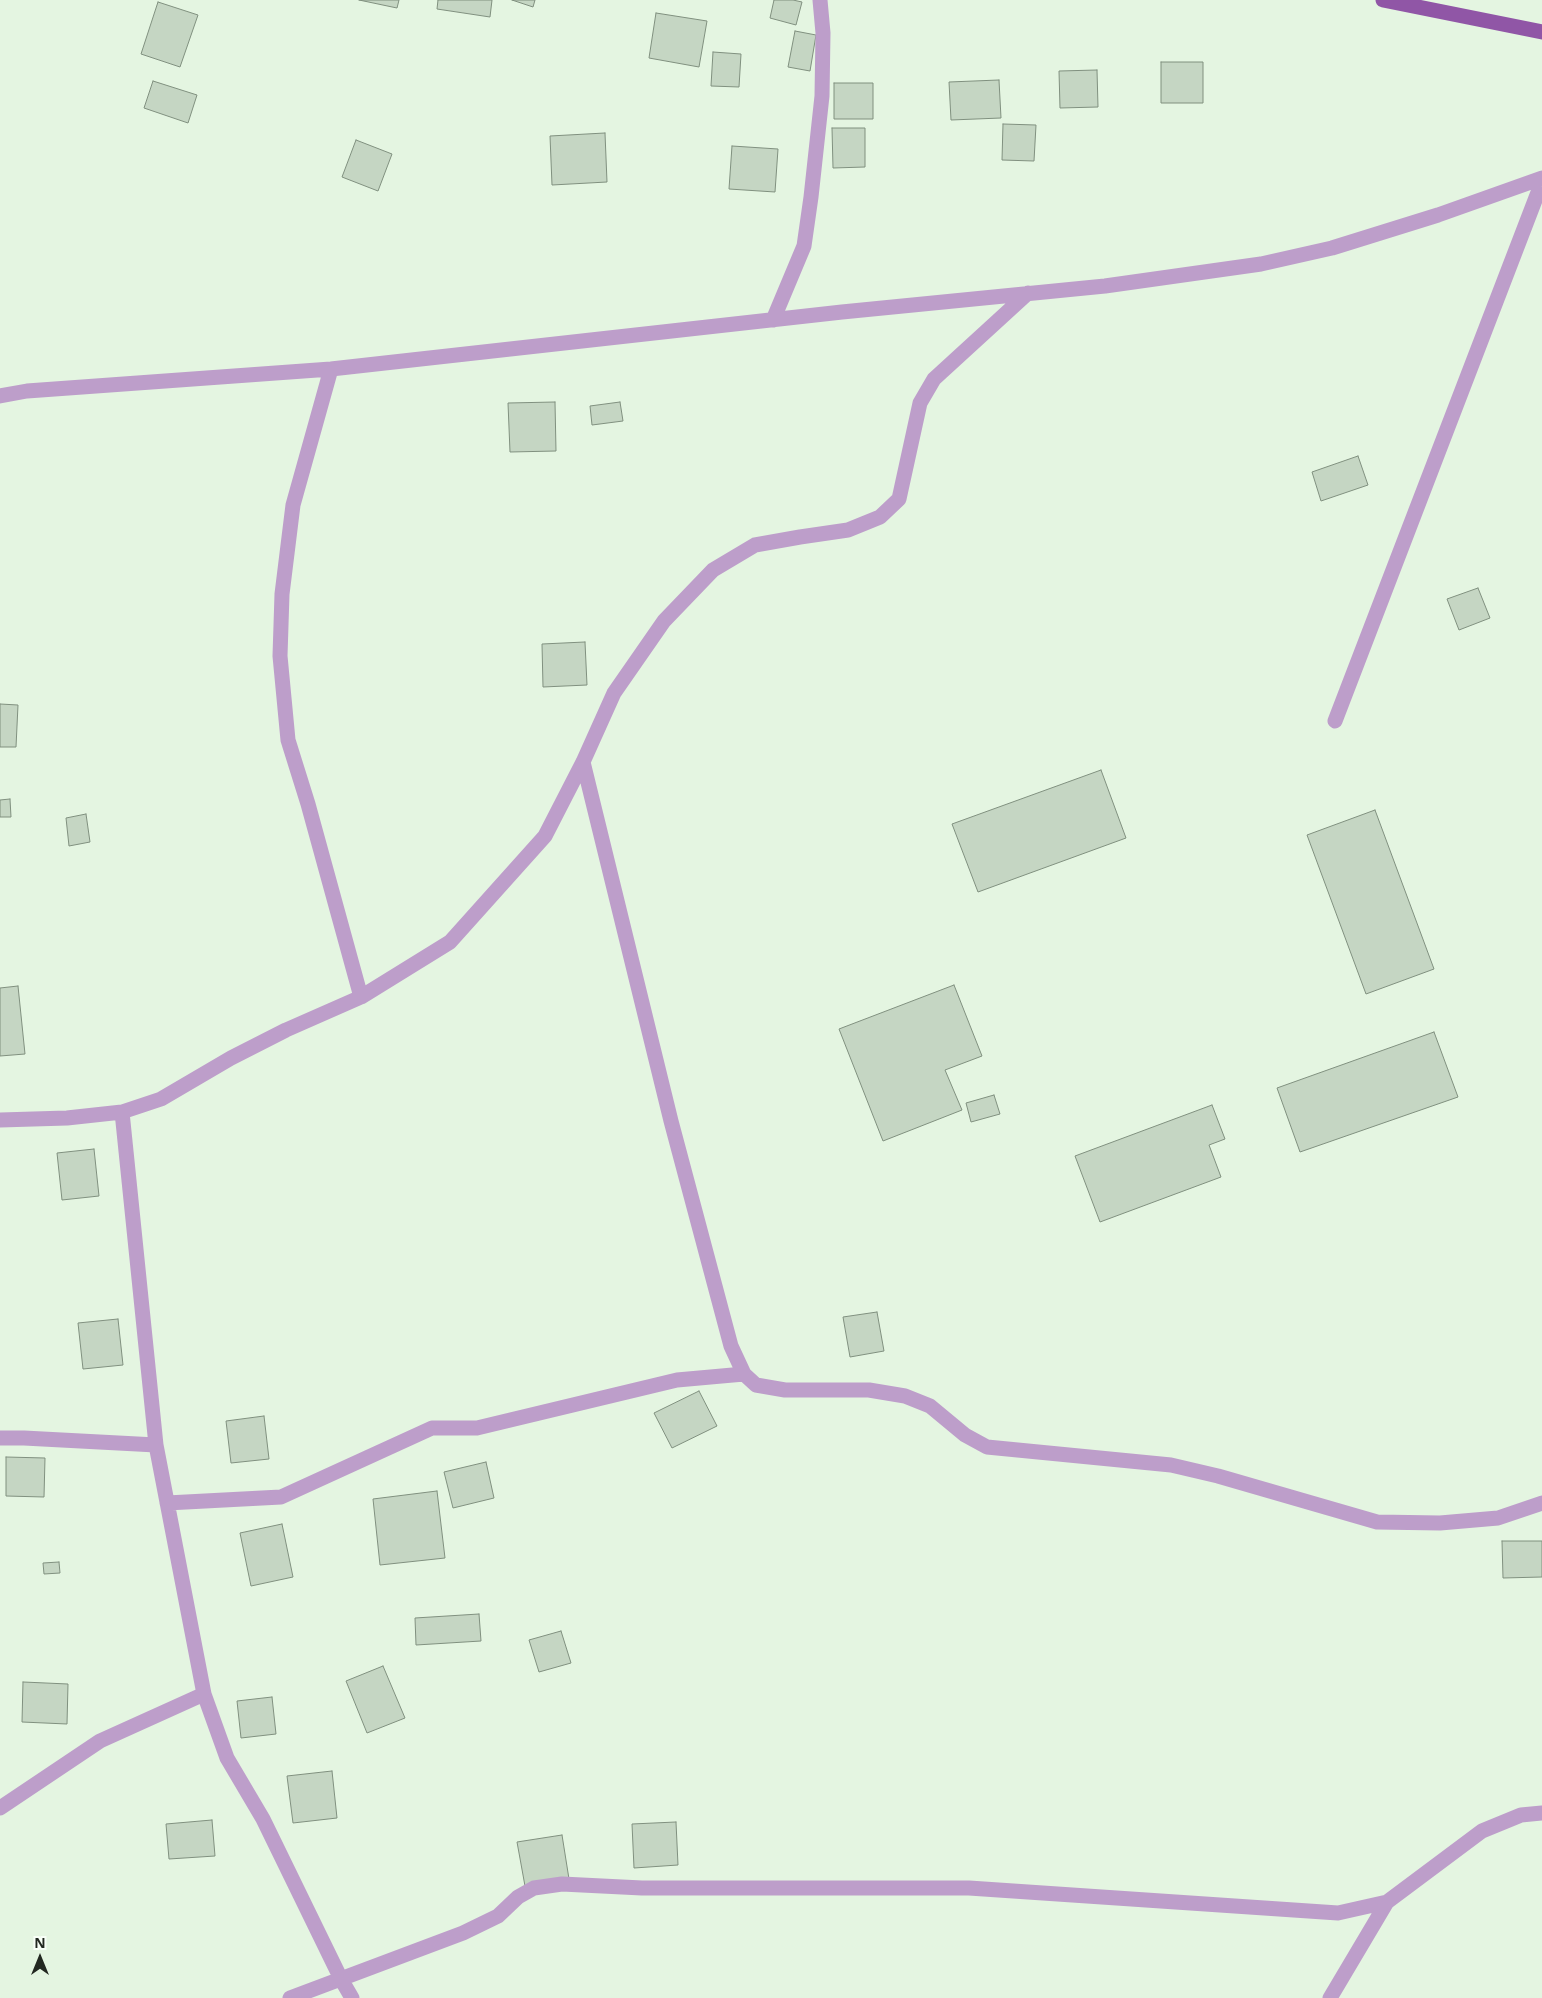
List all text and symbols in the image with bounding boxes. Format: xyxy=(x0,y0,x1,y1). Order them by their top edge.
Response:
north arrow xyxy=(15,1933,65,1983)
text: N xyxy=(34,1933,46,1952)

